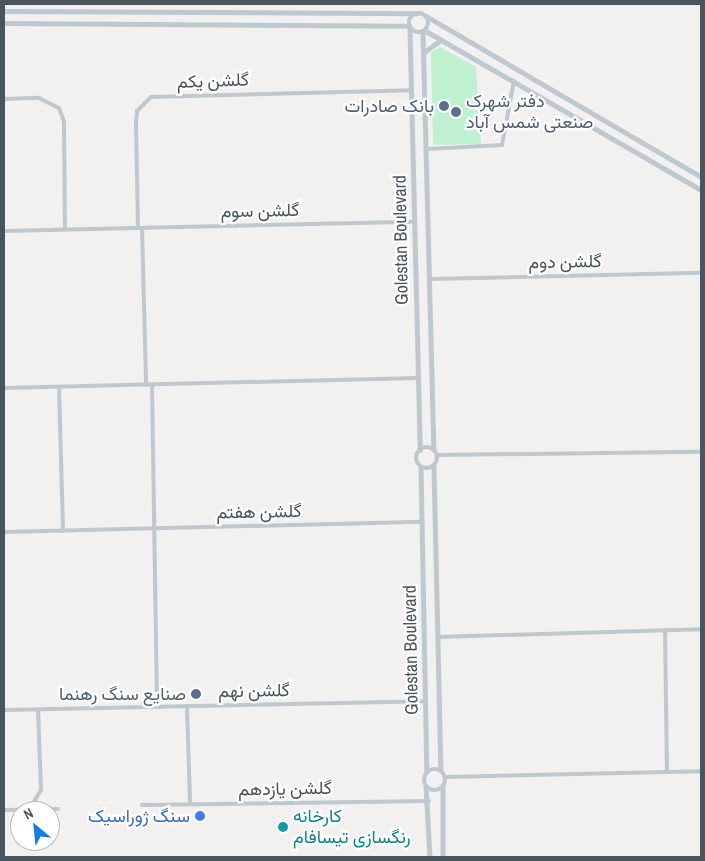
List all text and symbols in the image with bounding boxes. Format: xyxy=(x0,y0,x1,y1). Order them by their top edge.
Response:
street label: گلشن یکم xyxy=(177,69,249,93)
place label: دفتر شهرک صنعتی شمس آباد xyxy=(466,91,593,134)
place label: بانک صادرات xyxy=(345,95,434,117)
marker: بانک صادرات xyxy=(438,100,450,112)
marker: دفتر شهرک صنعتی شمس آباد xyxy=(450,106,462,118)
street label: Golestan Boulevard xyxy=(389,175,413,305)
street label: گلشن سوم xyxy=(220,200,300,222)
street label: گلشن دوم xyxy=(528,251,602,273)
street label: گلشن هفتم xyxy=(216,500,302,524)
street label: Golestan Boulevard xyxy=(399,585,423,715)
street label: گلشن نهم xyxy=(218,680,290,702)
place label: صنایع سنگ رهنما xyxy=(59,683,186,705)
marker: صنایع سنگ رهنما xyxy=(190,688,202,700)
street label: گلشن یازدهم xyxy=(238,777,332,801)
north arrow xyxy=(10,801,60,851)
text: N xyxy=(21,804,36,824)
place label: سنگ ژوراسیک xyxy=(88,805,190,827)
place label: کارخانه رنگسازی تیسافام xyxy=(293,806,411,849)
marker: سنگ ژوراسیک xyxy=(194,810,206,822)
marker: کارخانه رنگسازی تیسافام xyxy=(277,821,289,833)

